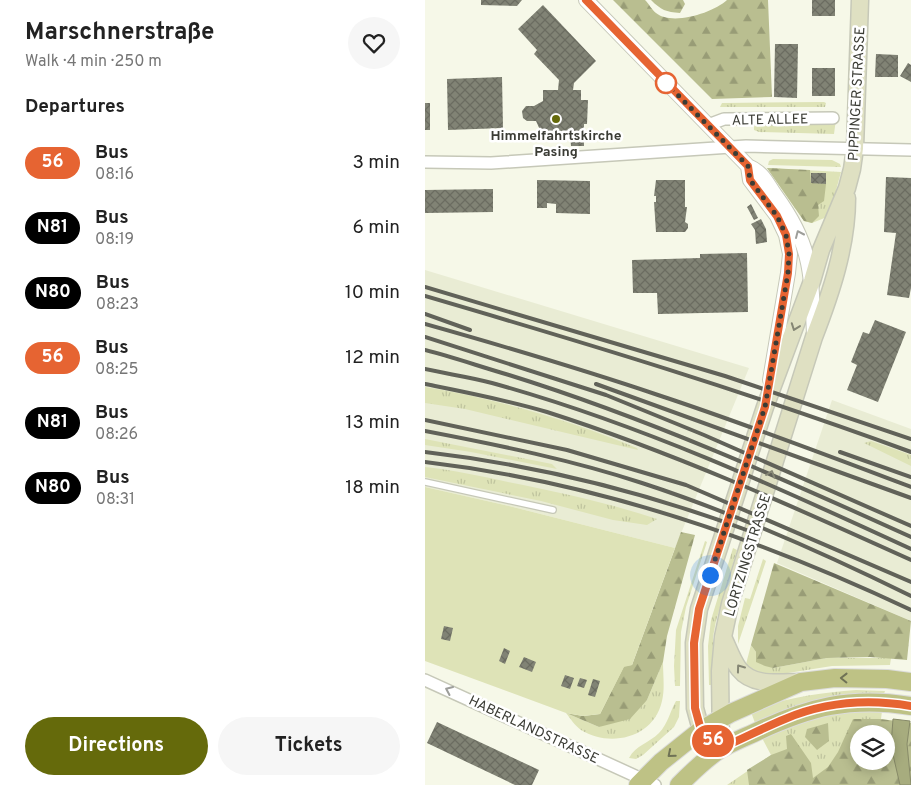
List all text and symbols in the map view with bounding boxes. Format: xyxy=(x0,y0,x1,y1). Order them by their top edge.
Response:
button: heart xyxy=(348,17,400,69)
text: Marschnerstraße xyxy=(25,18,214,48)
street label: PIPPINGER STRASSE xyxy=(845,27,870,162)
text: Walk · 4 min · 250 m xyxy=(25,52,162,72)
unlabelled marker xyxy=(655,72,677,94)
text: Departures xyxy=(25,95,125,119)
street label: ALTE ALLEE xyxy=(732,111,809,130)
marker: Himmelfahrtskirche Pasing xyxy=(550,113,562,125)
place label: Himmelfahrtskirche Pasing xyxy=(491,128,622,161)
text: Bus xyxy=(95,141,129,165)
text: 56 xyxy=(41,151,64,174)
text: 3 min xyxy=(352,151,400,175)
text: 08:16 xyxy=(95,165,134,185)
text: Bus xyxy=(95,206,129,230)
text: N81 xyxy=(37,216,68,239)
text: 6 min xyxy=(353,216,400,240)
text: 08:19 xyxy=(95,230,134,250)
one-way arrow xyxy=(795,230,806,239)
text: Bus xyxy=(96,271,130,295)
text: N80 xyxy=(35,281,71,304)
text: 10 min xyxy=(345,281,400,305)
text: 08:23 xyxy=(96,295,139,315)
one-way arrow xyxy=(791,322,801,330)
text: Bus xyxy=(95,336,129,360)
text: 56 xyxy=(41,346,64,369)
text: 12 min xyxy=(345,346,400,370)
text: 08:25 xyxy=(95,360,138,380)
text: Bus xyxy=(95,401,129,425)
text: N81 xyxy=(37,411,68,434)
text: 13 min xyxy=(345,411,400,435)
text: 08:26 xyxy=(95,425,138,445)
text: Bus xyxy=(96,466,130,490)
one-way arrow xyxy=(765,471,775,479)
text: N80 xyxy=(35,476,71,499)
text: 18 min xyxy=(345,476,400,500)
text: 08:31 xyxy=(96,490,135,510)
street label: LORTZINGSTRASSE xyxy=(722,492,775,619)
your location xyxy=(698,563,723,588)
one-way arrow xyxy=(737,664,746,674)
one-way arrow xyxy=(840,673,848,684)
one-way arrow xyxy=(445,686,454,697)
street label: HABERLANDSTRASSE xyxy=(466,693,601,768)
button: Directions xyxy=(25,717,208,775)
button: Tickets xyxy=(218,717,400,775)
line badge: 56 xyxy=(691,725,735,757)
map controls xyxy=(850,725,895,770)
button: layers xyxy=(850,725,895,770)
text: 56 xyxy=(702,729,724,752)
one-way arrow xyxy=(668,748,677,757)

